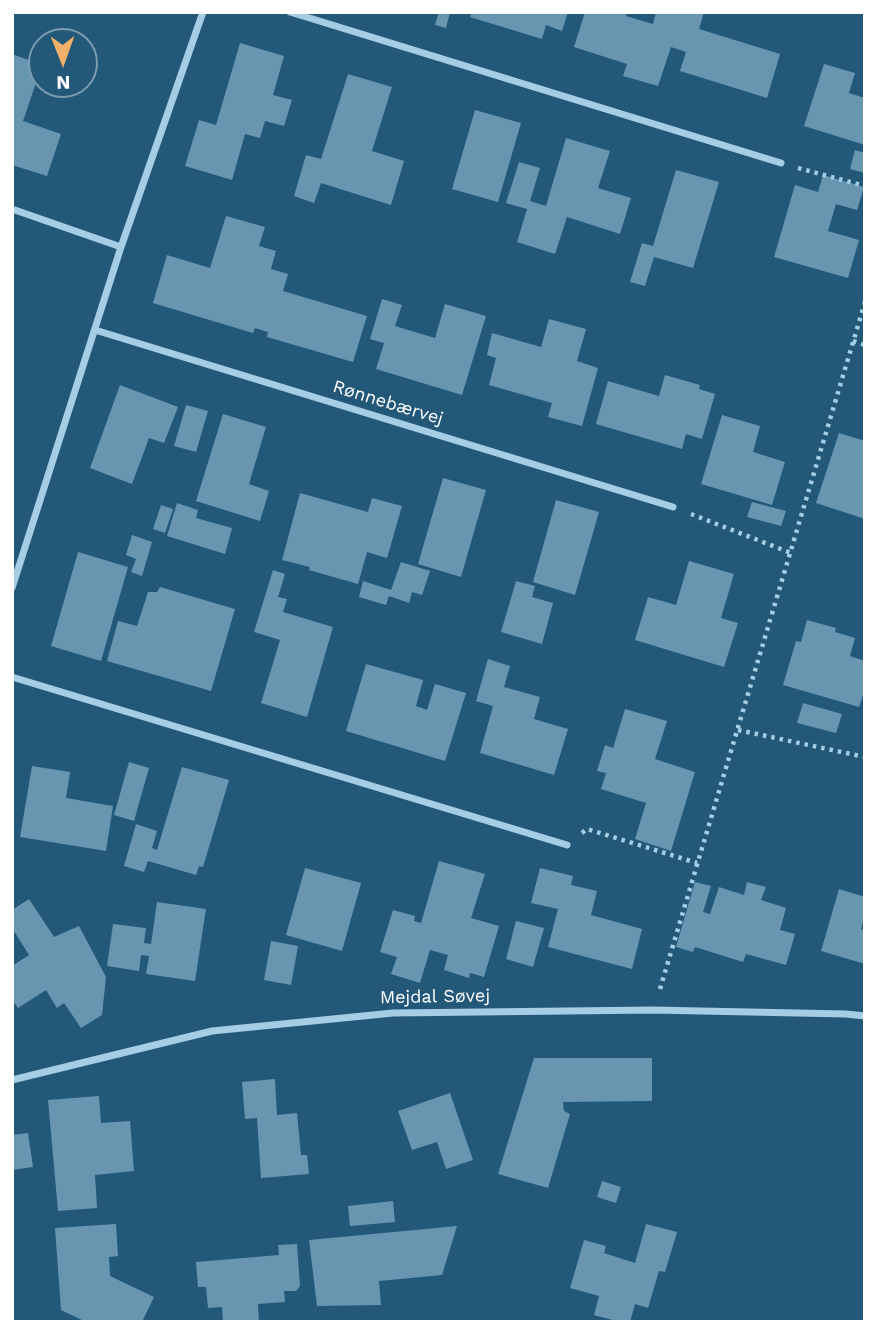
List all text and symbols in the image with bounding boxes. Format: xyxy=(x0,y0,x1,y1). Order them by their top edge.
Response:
north arrow xyxy=(28,28,98,98)
text: N xyxy=(56,71,71,94)
street label: Rønnebærvej xyxy=(330,376,446,430)
street label: Mejdal Søvej xyxy=(380,985,490,1009)

